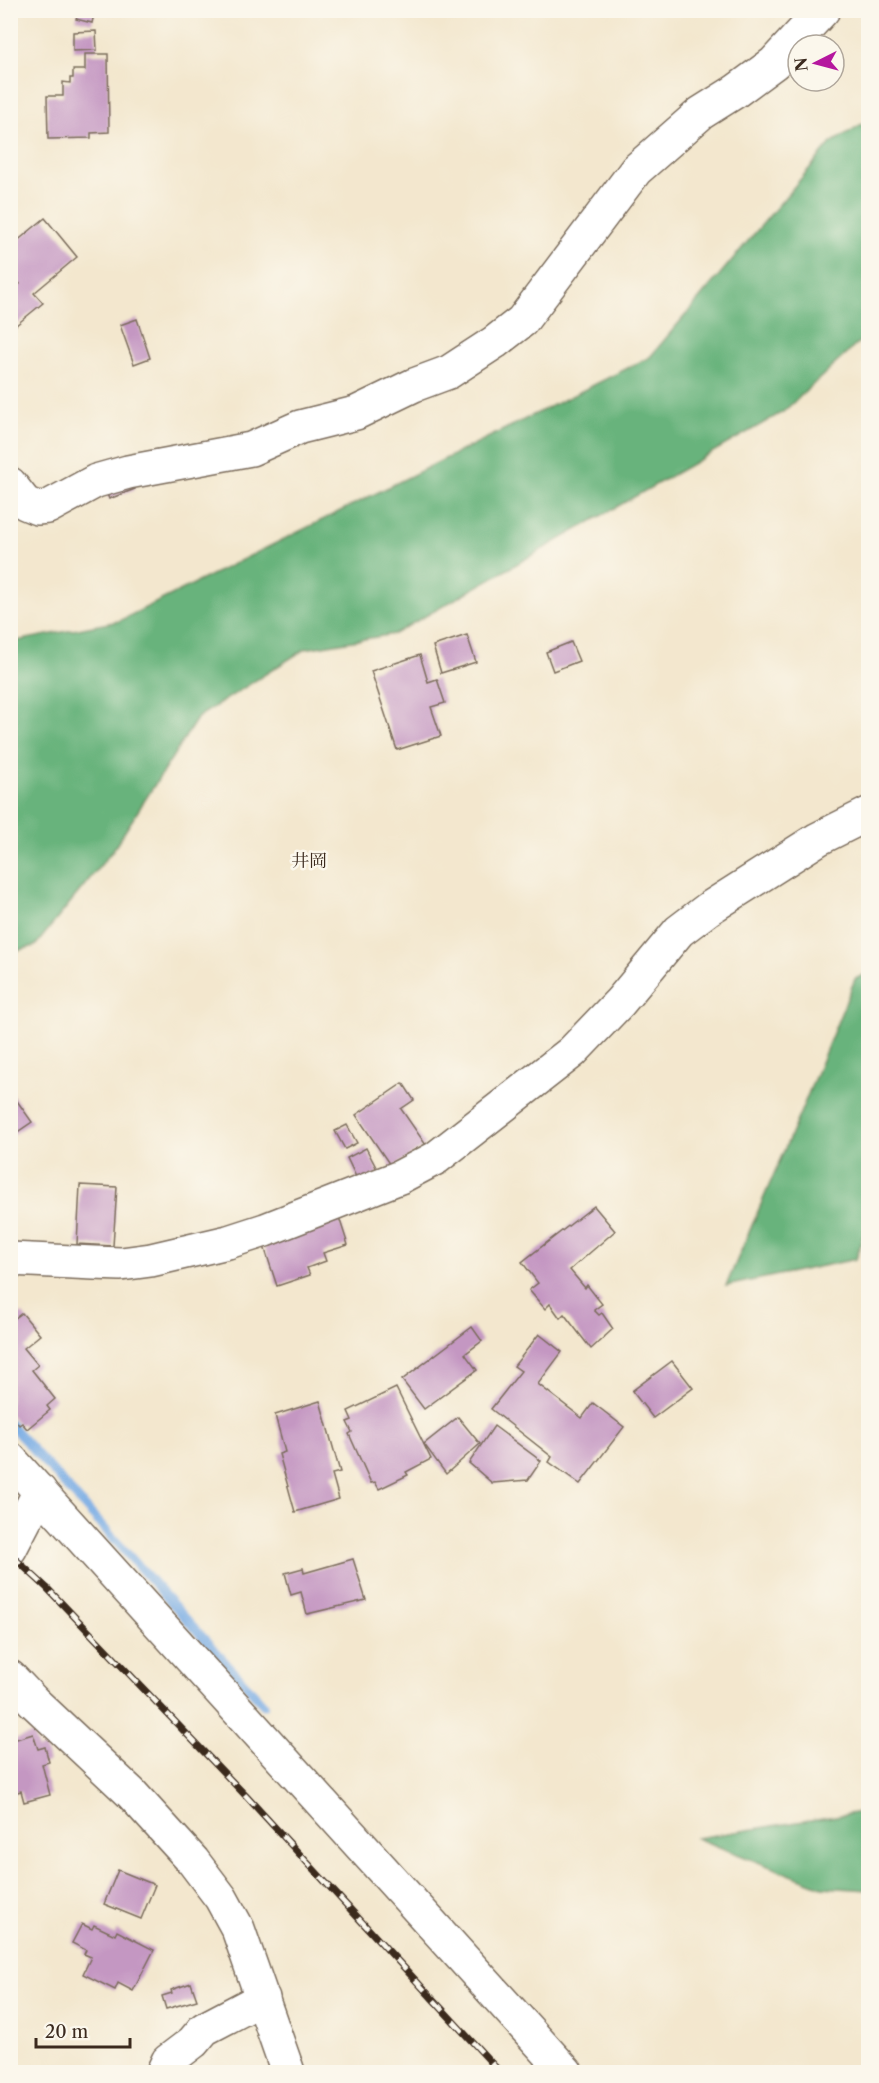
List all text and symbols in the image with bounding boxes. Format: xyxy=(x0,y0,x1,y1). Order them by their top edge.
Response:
north arrow xyxy=(786,33,846,93)
text: N xyxy=(790,57,812,73)
district label: 井岡 xyxy=(291,850,327,872)
scale bar xyxy=(36,2011,130,2049)
text: 20 m xyxy=(45,2021,89,2043)

